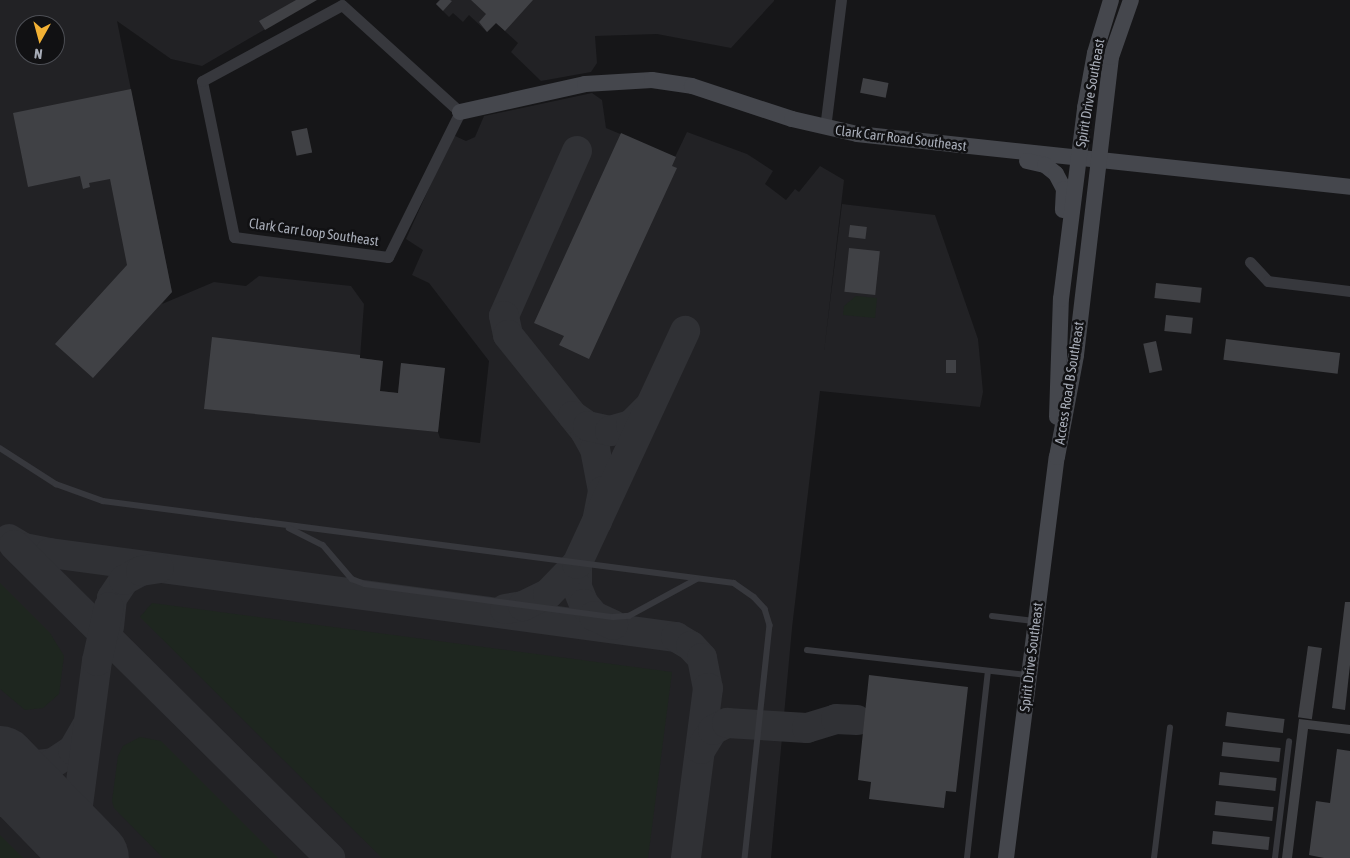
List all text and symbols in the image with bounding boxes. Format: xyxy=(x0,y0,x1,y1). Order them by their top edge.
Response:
north arrow xyxy=(15,15,65,65)
street label: Spirit Drive Southeast xyxy=(1072,37,1108,149)
text: N xyxy=(33,45,43,62)
street label: Clark Carr Road Southeast xyxy=(834,122,968,154)
street label: Clark Carr Loop Southeast xyxy=(248,215,380,249)
street label: Access Road B Southeast xyxy=(1051,320,1087,446)
street label: Spirit Drive Southeast xyxy=(1016,601,1046,713)

